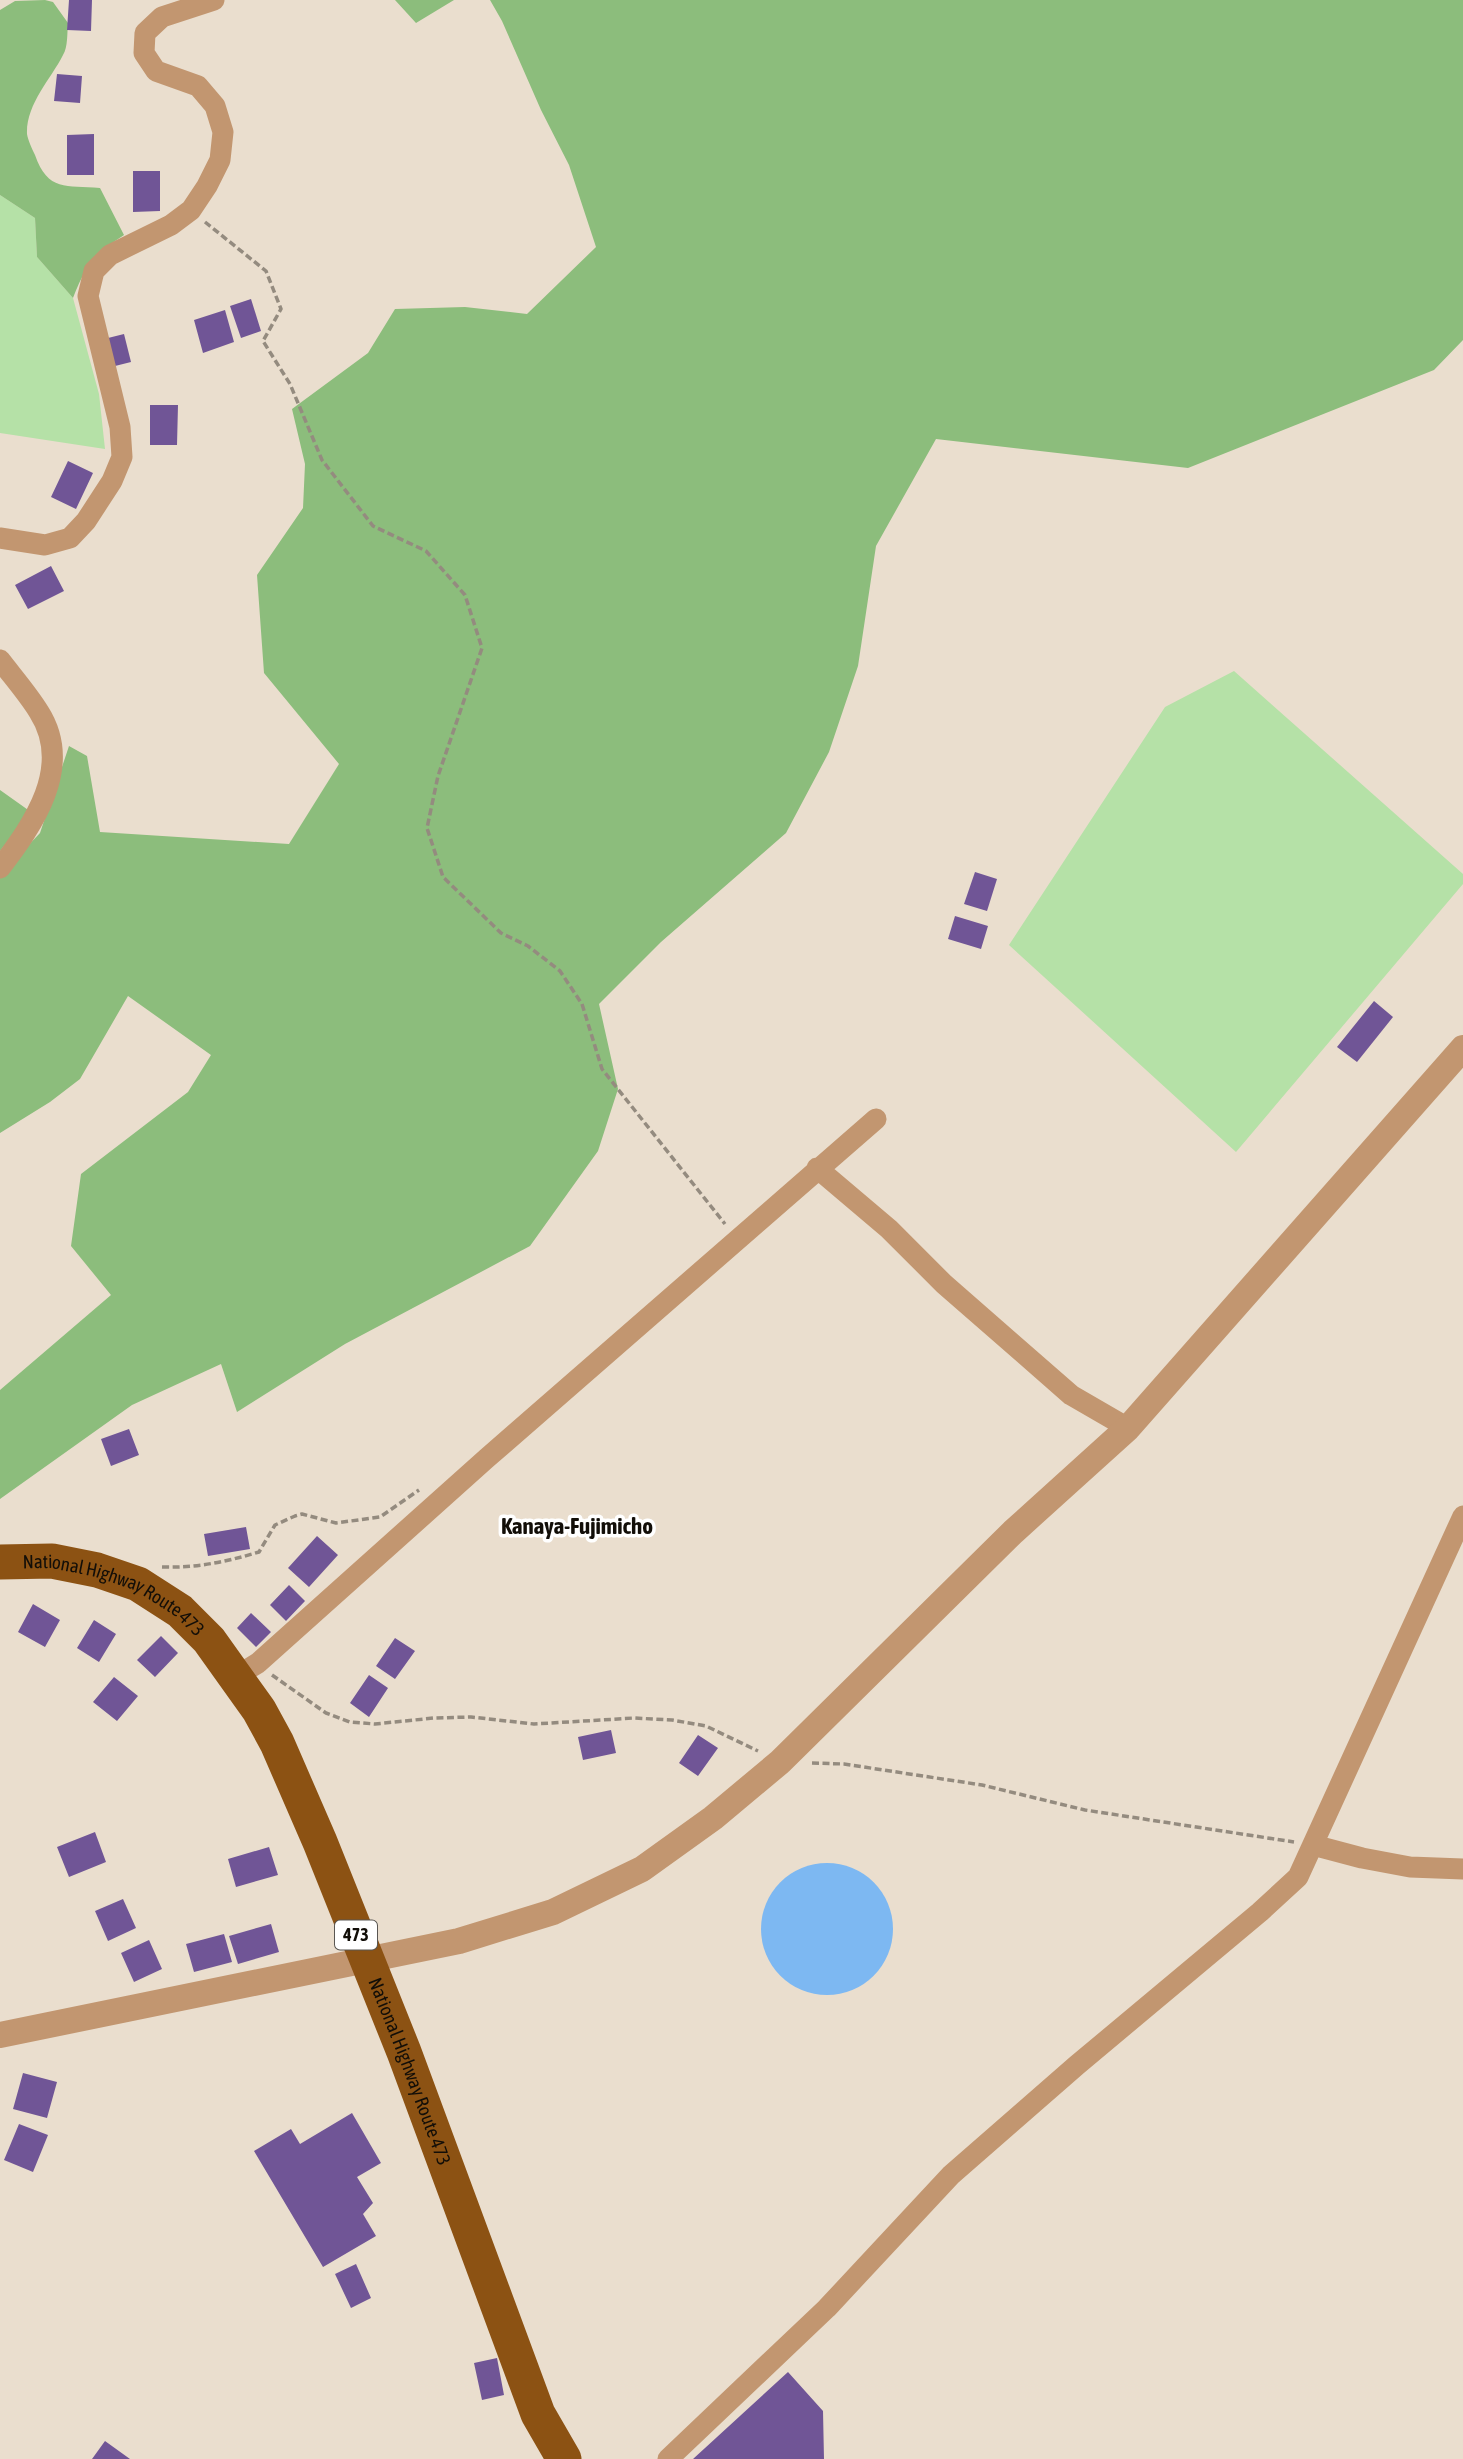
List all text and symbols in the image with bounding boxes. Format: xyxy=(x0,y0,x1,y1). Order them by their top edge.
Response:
district label: Kanaya-Fujimicho xyxy=(501,1513,653,1539)
street label: National Highway Route 473 xyxy=(22,1550,209,1640)
road number: 473 xyxy=(335,1921,377,1950)
street label: National Highway Route 473 xyxy=(364,1974,456,2168)

